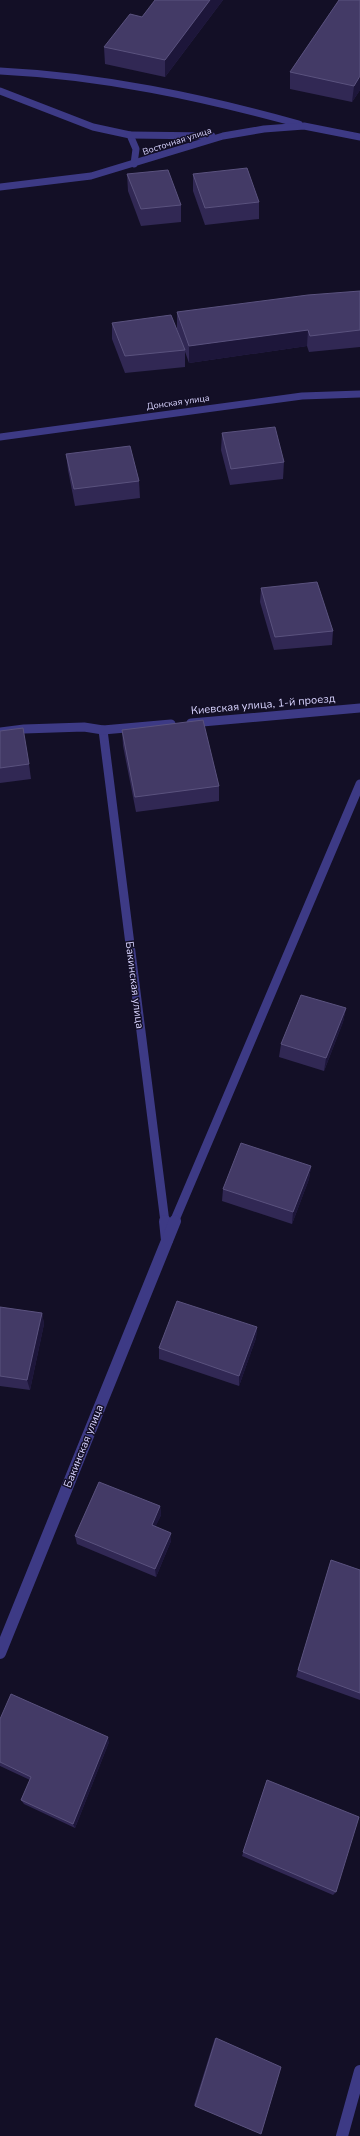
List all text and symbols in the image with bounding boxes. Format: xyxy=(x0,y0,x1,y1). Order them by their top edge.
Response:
street label: Восточная улица xyxy=(141,124,213,158)
street label: Донская улица xyxy=(146,392,210,412)
street label: Киевская улица, 1-й проезд xyxy=(190,691,336,718)
street label: Бакинская улица xyxy=(122,940,147,1030)
street label: Бакинская улица xyxy=(60,1402,107,1490)

